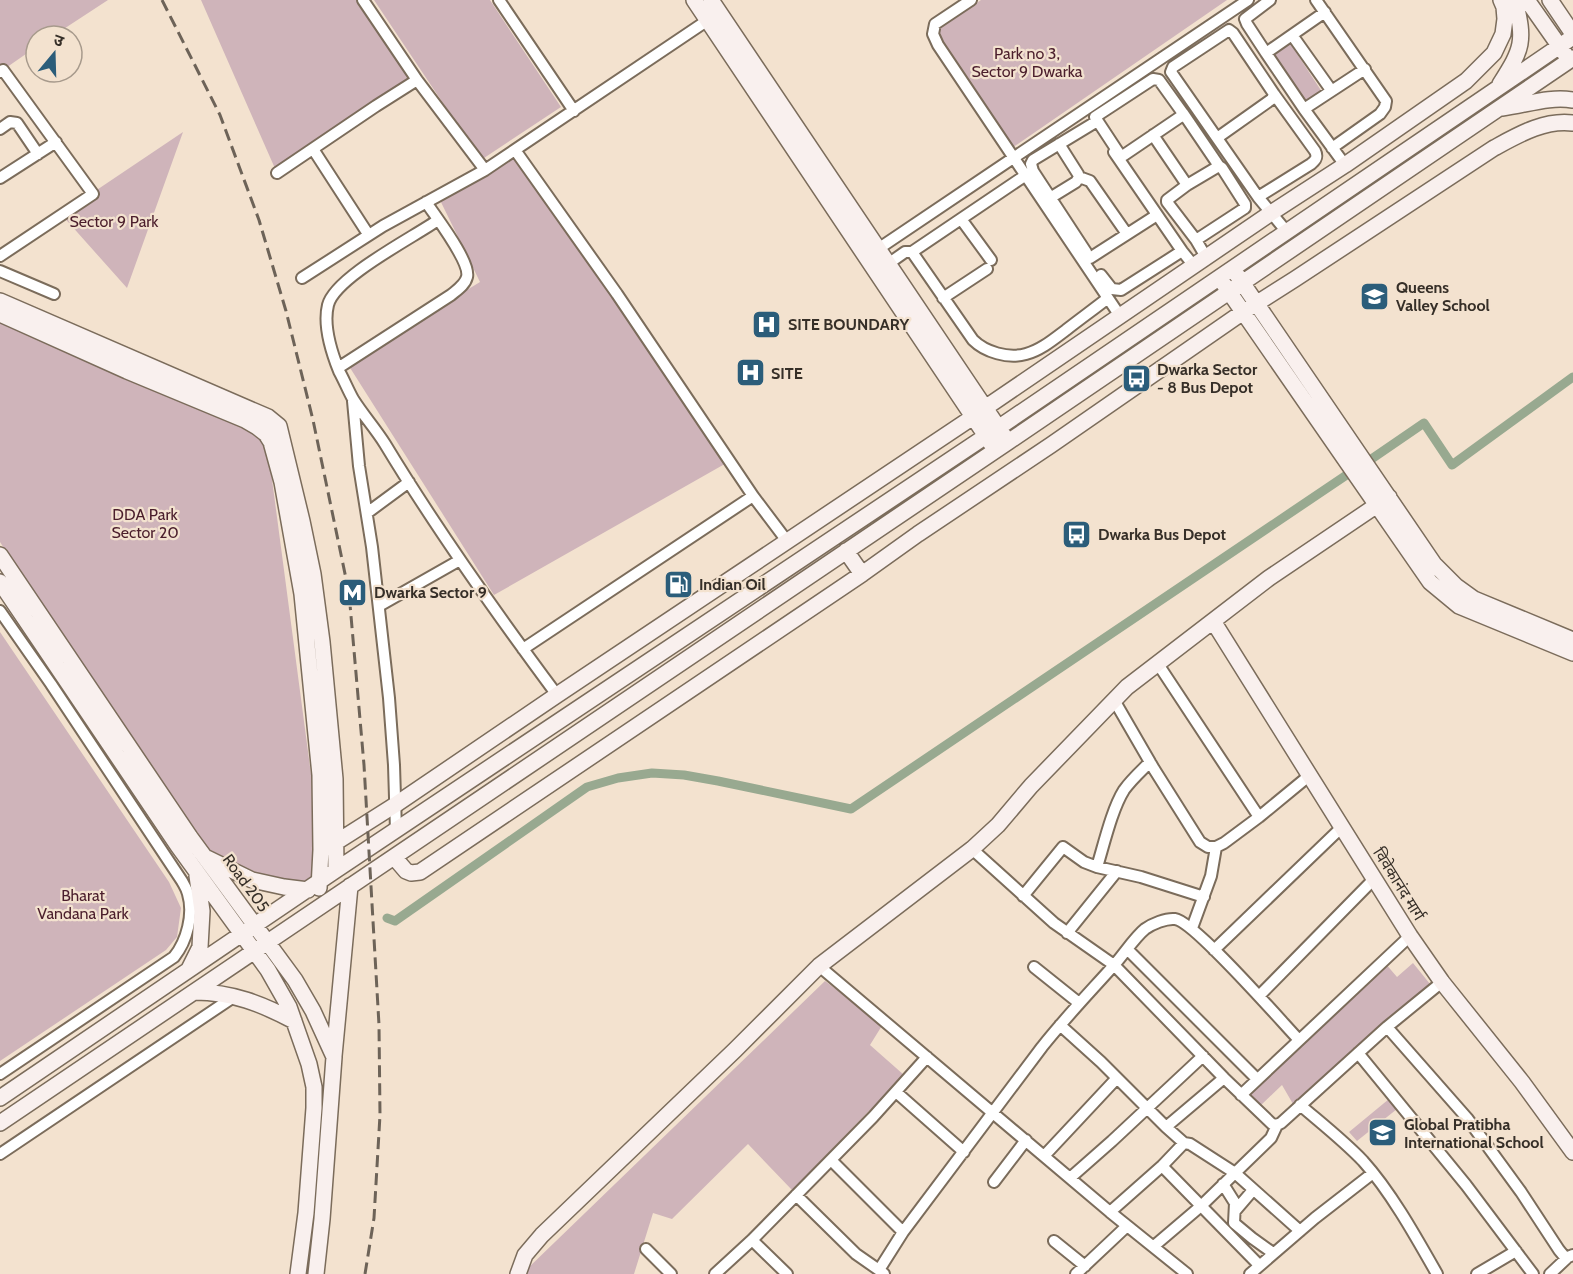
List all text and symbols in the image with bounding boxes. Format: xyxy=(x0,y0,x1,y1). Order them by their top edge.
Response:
north arrow xyxy=(24,24,84,84)
text: उ xyxy=(51,30,67,51)
park label: Park no 3, Sector 9 Dwarka xyxy=(972,44,1083,81)
park label: Sector 9 Park xyxy=(69,212,159,231)
place label: Queens Valley School xyxy=(1396,278,1490,315)
school or university icon: Queens Valley School xyxy=(1359,280,1391,312)
hospital icon: SITE BOUNDARY xyxy=(751,308,783,340)
place label: SITE BOUNDARY xyxy=(788,315,909,334)
hospital icon: SITE xyxy=(734,357,766,389)
place label: Dwarka Sector - 8 Bus Depot xyxy=(1157,360,1258,397)
bus stop icon: Dwarka Sector - 8 Bus Depot xyxy=(1120,362,1152,394)
place label: SITE xyxy=(771,364,803,383)
park label: DDA Park Sector 20 xyxy=(111,505,179,542)
bus stop icon: Dwarka Bus Depot xyxy=(1061,518,1093,550)
place label: Dwarka Bus Depot xyxy=(1098,525,1227,544)
fuel station icon: Indian Oil xyxy=(662,568,694,600)
place label: Indian Oil xyxy=(699,575,766,594)
metro station icon: Dwarka Sector 9 xyxy=(337,576,369,608)
place label: Dwarka Sector 9 xyxy=(374,583,487,602)
street label: विवेकानंद मार्ग xyxy=(1369,844,1429,925)
street label: Road 205 xyxy=(219,851,273,915)
park label: Bharat Vandana Park xyxy=(37,886,130,923)
place label: Global Pratibha International School xyxy=(1404,1115,1544,1152)
school or university icon: Global Pratibha International School xyxy=(1367,1117,1399,1149)

